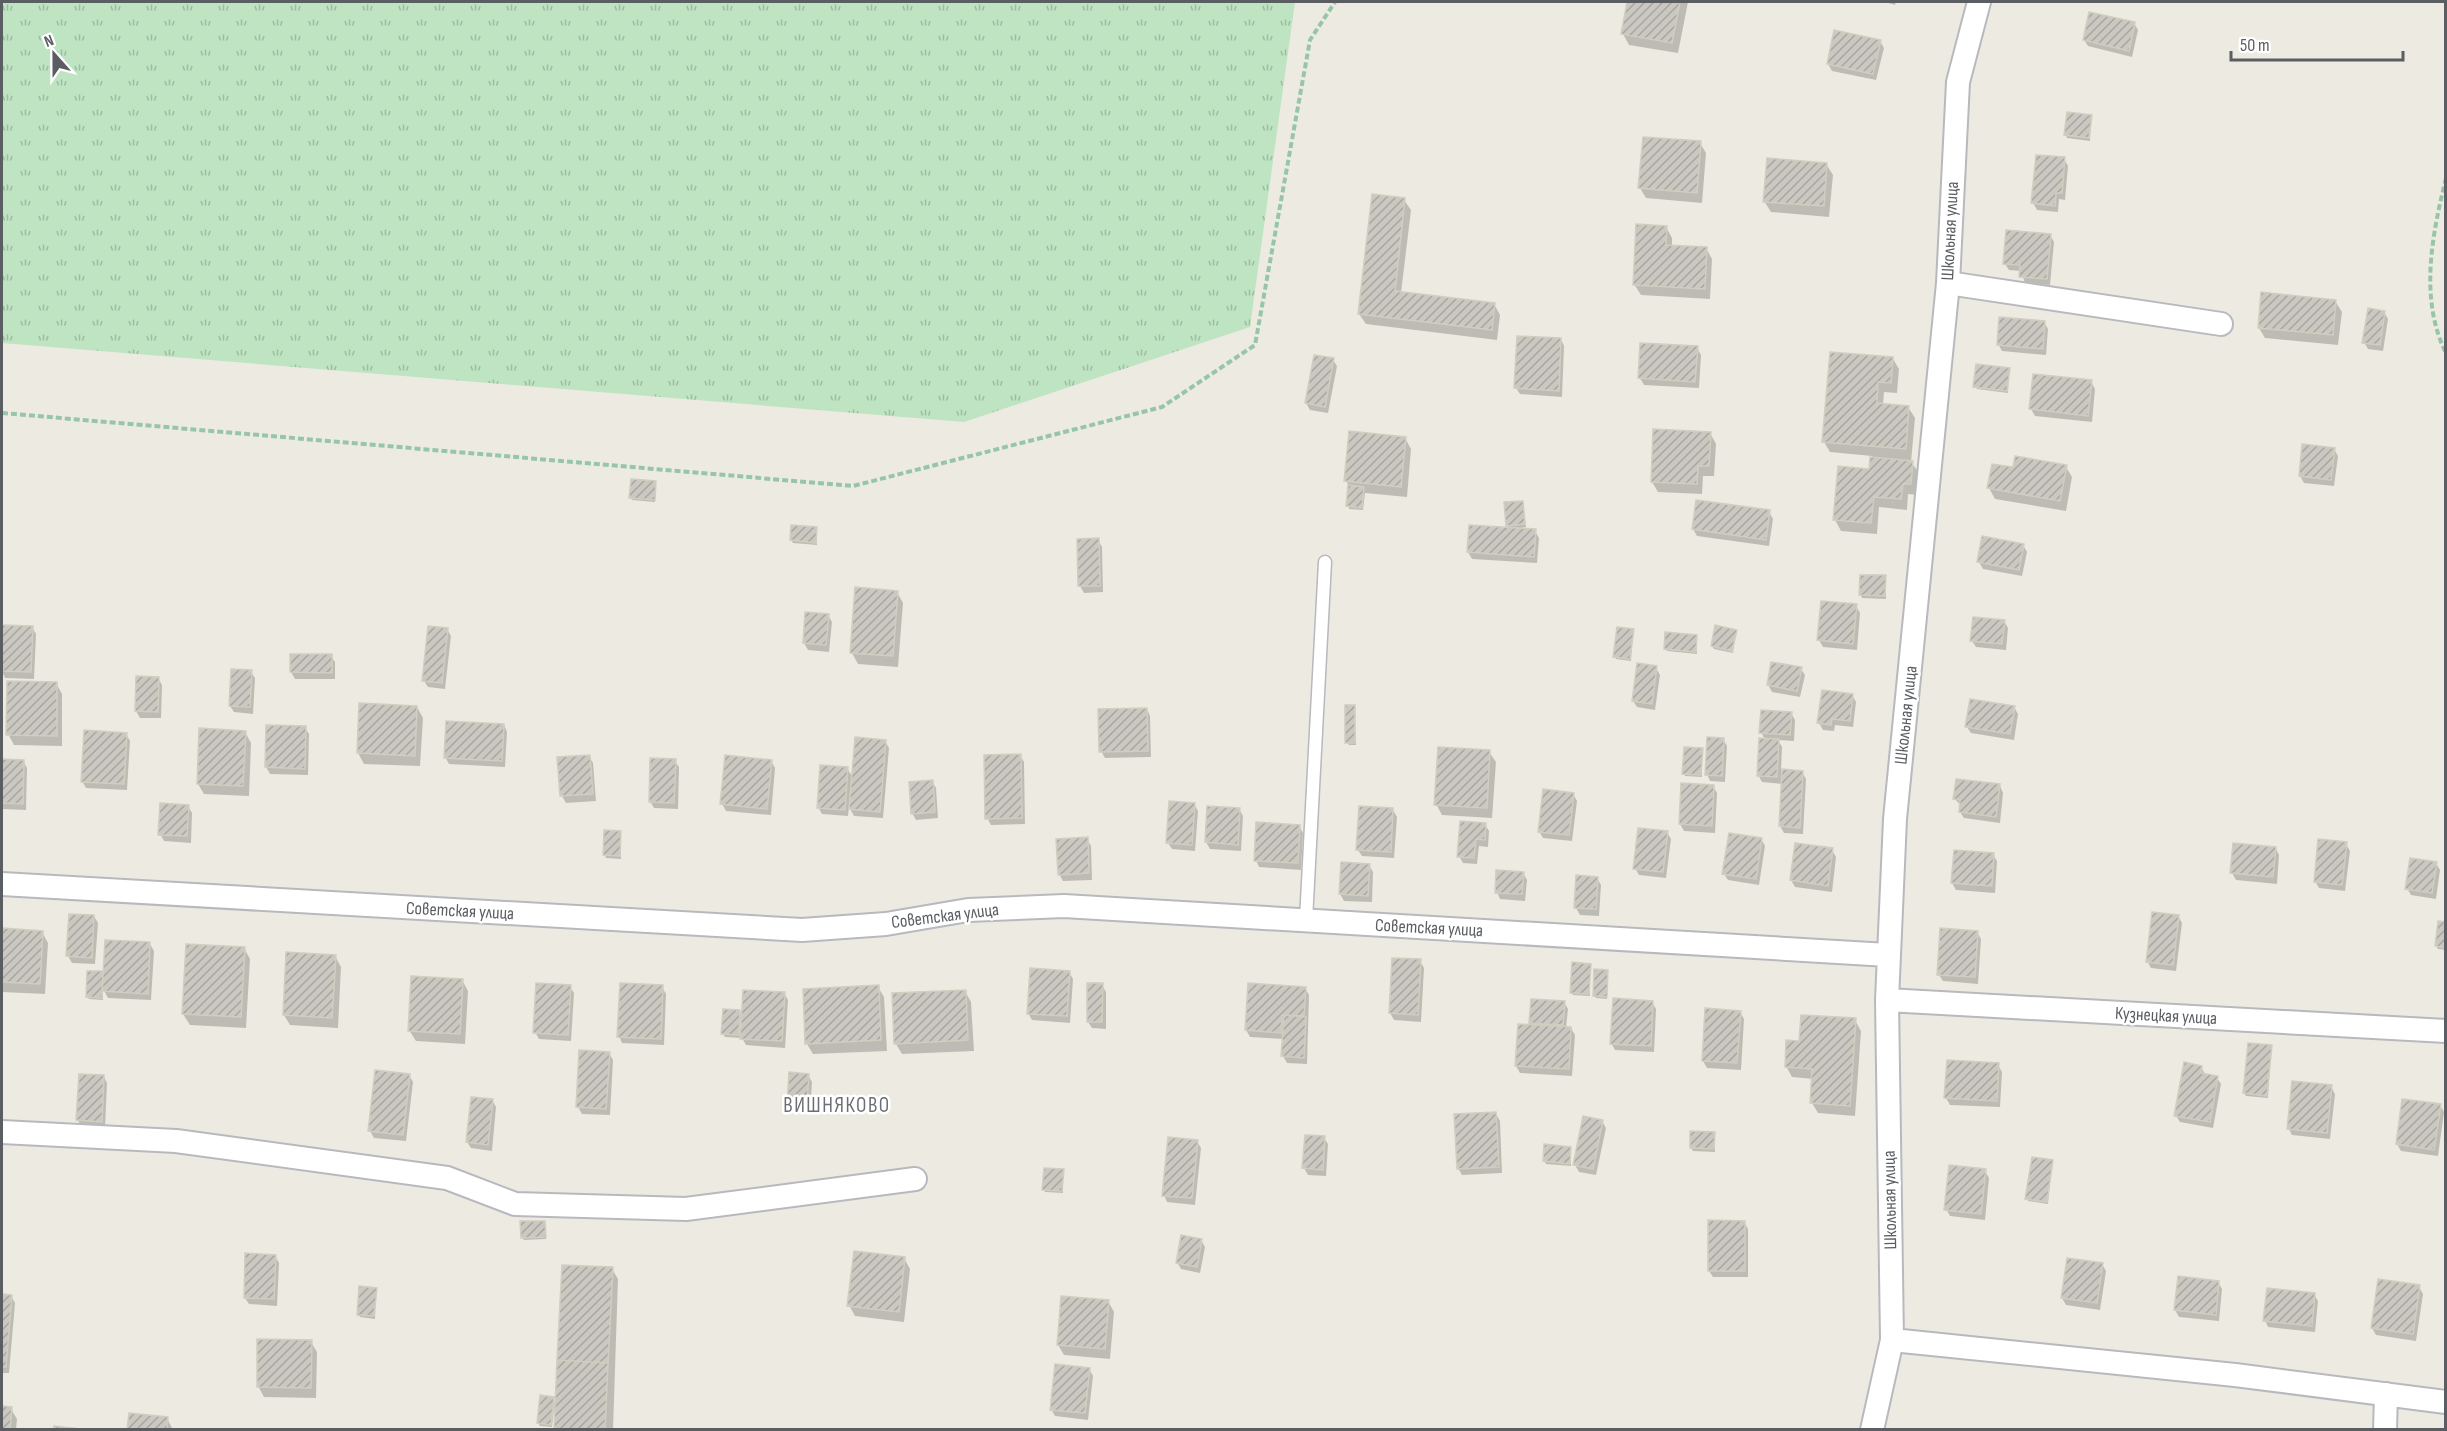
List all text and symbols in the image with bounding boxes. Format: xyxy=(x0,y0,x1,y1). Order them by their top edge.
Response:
north arrow xyxy=(24,24,84,84)
scale bar xyxy=(2231,24,2404,62)
text: N xyxy=(42,31,57,52)
text: 50 m xyxy=(2240,35,2270,56)
street label: Школьная улица xyxy=(1937,181,1963,281)
street label: Школьная улица xyxy=(1890,665,1922,765)
street label: Советская улица xyxy=(405,898,515,924)
street label: Советская улица xyxy=(890,899,1000,933)
street label: Советская улица xyxy=(1374,915,1484,941)
street label: Кузнецкая улица xyxy=(2114,1003,2218,1029)
district label: ВИШНЯКОВО xyxy=(783,1093,891,1118)
street label: Школьная улица xyxy=(1879,1150,1901,1250)

